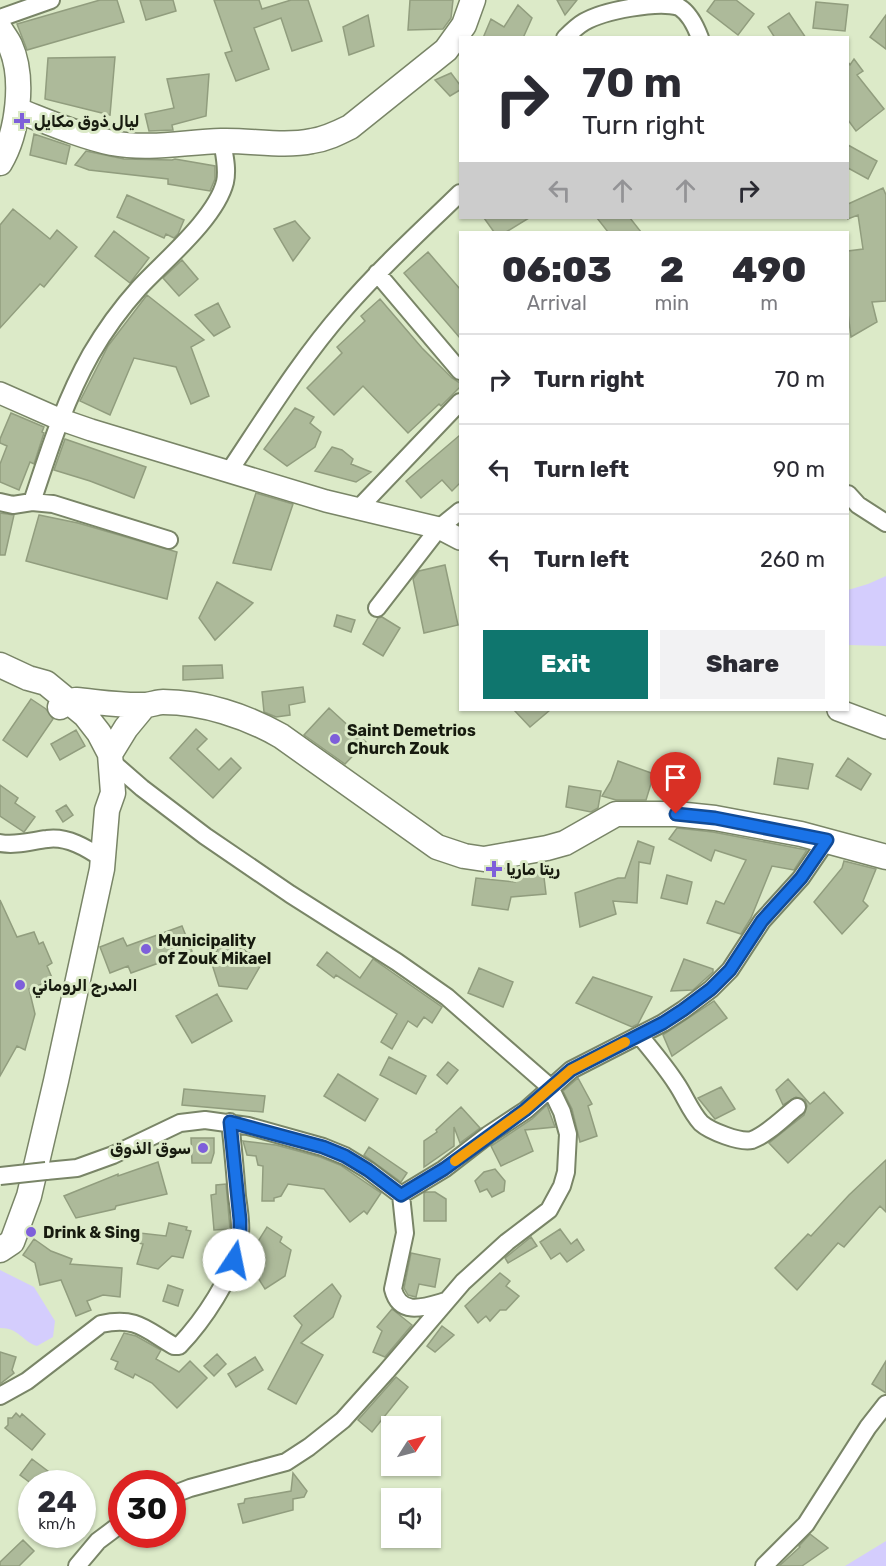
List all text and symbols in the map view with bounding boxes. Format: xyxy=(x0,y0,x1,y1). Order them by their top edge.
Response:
text: 70 m xyxy=(582,58,682,108)
icon: right xyxy=(483,60,561,138)
text: Turn right xyxy=(582,109,705,141)
place label: ليال ذوق مكايل xyxy=(34,112,140,131)
marker: ليال ذوق مكايل xyxy=(15,114,29,128)
icon: left xyxy=(543,174,576,207)
icon: ahead xyxy=(606,174,639,207)
icon: ahead xyxy=(669,174,702,207)
icon: right xyxy=(732,174,765,207)
text: 06:03 xyxy=(502,248,612,291)
text: 2 xyxy=(660,248,684,291)
text: 490 xyxy=(732,248,806,291)
text: Arrival xyxy=(527,291,587,315)
text: min xyxy=(654,291,689,315)
text: m xyxy=(760,291,778,315)
icon: right xyxy=(483,363,516,396)
text: Turn right xyxy=(534,366,644,393)
text: 70 m xyxy=(775,366,825,393)
icon: left xyxy=(483,453,516,486)
text: Turn left xyxy=(534,456,629,483)
text: 90 m xyxy=(773,456,825,483)
icon: left xyxy=(483,543,516,576)
text: Turn left xyxy=(534,546,629,573)
text: 260 m xyxy=(760,546,825,573)
button: Exit xyxy=(483,630,648,699)
button: Share xyxy=(660,630,825,699)
place label: Saint Demetrios Church Zouk xyxy=(347,721,476,758)
marker: Saint Demetrios Church Zouk xyxy=(328,732,342,746)
pin xyxy=(650,752,701,814)
icon: arrive xyxy=(659,761,692,794)
place label: ريتا ماريا xyxy=(506,860,560,879)
marker: ريتا ماريا xyxy=(487,862,501,876)
place label: Municipality of Zouk Mikael xyxy=(158,931,271,968)
marker: Municipality of Zouk Mikael xyxy=(139,942,153,956)
place label: المدرج الروماني xyxy=(32,976,137,998)
marker: المدرج الروماني xyxy=(13,978,27,992)
place label: سوق الذوق xyxy=(110,1139,191,1158)
marker: سوق الذوق xyxy=(196,1141,210,1155)
place label: Drink & Sing xyxy=(43,1223,140,1242)
marker: Drink & Sing xyxy=(24,1225,38,1239)
position arrow xyxy=(202,1228,266,1292)
north arrow xyxy=(381,1416,441,1476)
map controls xyxy=(381,1416,441,1548)
speed limit sign: 30 xyxy=(108,1470,186,1548)
text: 24 xyxy=(37,1484,77,1520)
button: sound xyxy=(381,1488,441,1548)
text: km/h xyxy=(38,1515,76,1533)

